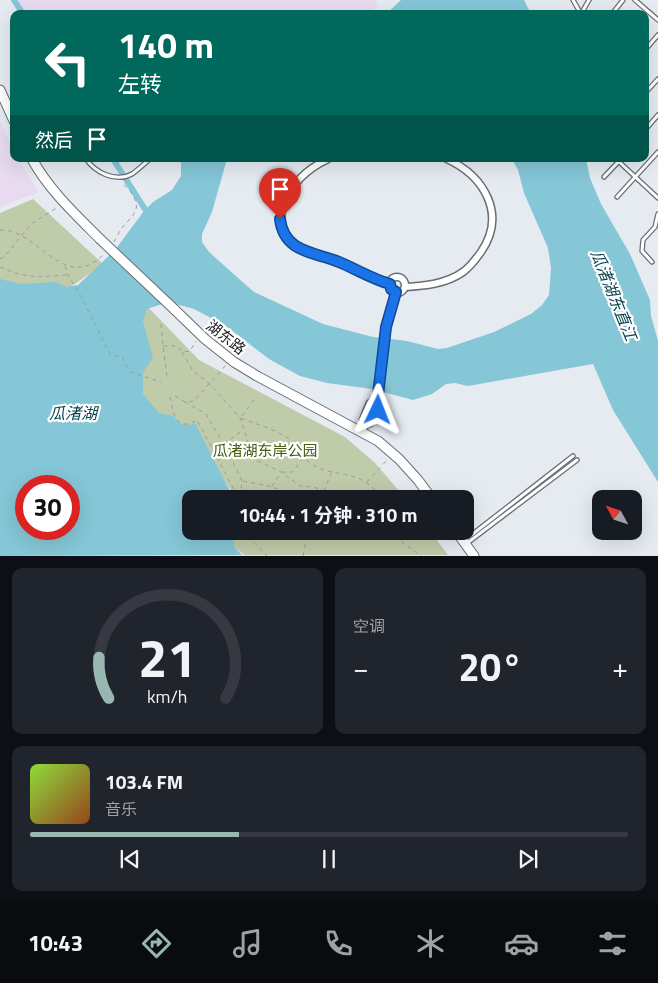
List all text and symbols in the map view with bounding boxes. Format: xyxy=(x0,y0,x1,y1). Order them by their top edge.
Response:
text: 140 m xyxy=(118,18,214,72)
icon: left xyxy=(35,30,100,95)
text: 左转 xyxy=(118,67,162,101)
text: 然后 xyxy=(35,125,73,154)
icon: arrive xyxy=(83,125,111,153)
pin xyxy=(259,168,301,219)
icon: arrive xyxy=(266,175,294,203)
water label: 瓜渚湖东直江 xyxy=(585,246,644,346)
street label: 湖东路 xyxy=(201,314,251,360)
position arrow xyxy=(351,383,403,435)
water label: 瓜渚湖 xyxy=(49,401,100,425)
park label: 瓜渚湖东岸公园 xyxy=(212,439,318,462)
speed limit sign: 30 xyxy=(15,475,80,540)
north arrow xyxy=(592,490,642,540)
map controls xyxy=(592,490,642,540)
text: 10:44 · 1 分钟 · 310 m xyxy=(239,500,417,529)
text: 空调 xyxy=(353,614,385,638)
text: 21 xyxy=(138,618,197,697)
text: 20° xyxy=(459,638,522,696)
text: − xyxy=(353,646,369,689)
text: + xyxy=(612,646,628,689)
text: km/h xyxy=(147,683,188,710)
text: 103.4 FM xyxy=(105,767,183,796)
text: 音乐 xyxy=(105,797,137,821)
icon: previous xyxy=(116,845,144,873)
icon: pause xyxy=(315,845,343,873)
icon: next xyxy=(514,845,542,873)
text: 10:43 xyxy=(28,926,83,960)
icon: directions xyxy=(139,926,174,961)
icon: music xyxy=(230,926,265,961)
icon: phone xyxy=(321,926,356,961)
icon: climate xyxy=(413,926,448,961)
icon: car xyxy=(504,926,539,961)
icon: filters xyxy=(595,926,630,961)

